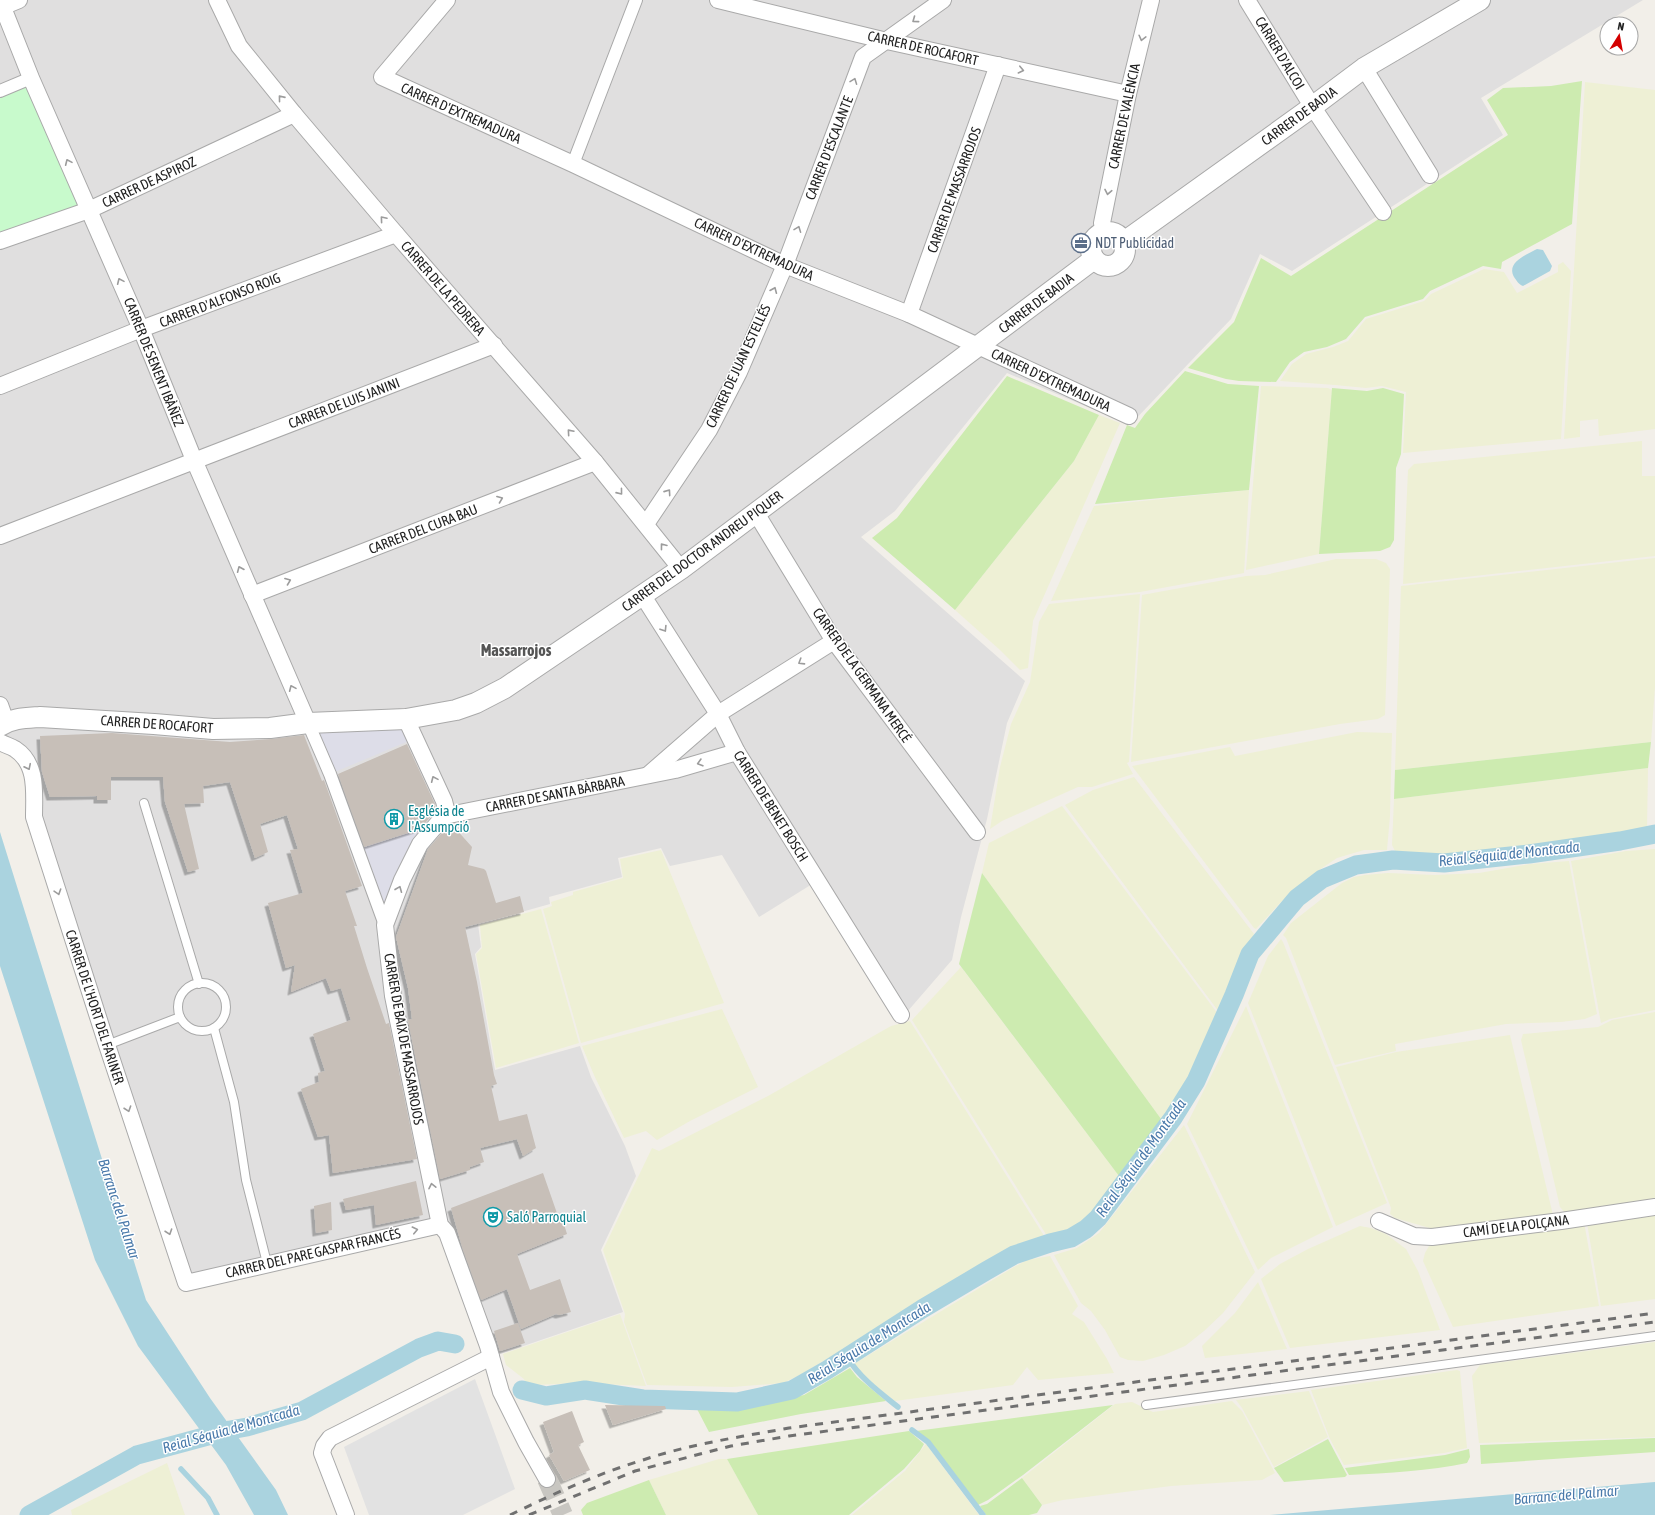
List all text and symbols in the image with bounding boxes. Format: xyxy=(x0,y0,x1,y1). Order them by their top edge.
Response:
street label: CARRER D'ALCOI xyxy=(1252,14,1308,92)
one-way arrow xyxy=(912,15,919,23)
north arrow xyxy=(1599,16,1639,56)
text: N xyxy=(1617,20,1625,33)
street label: CARRER DE ROCAFORT xyxy=(866,28,980,68)
one-way arrow xyxy=(1138,35,1146,41)
street label: CARRER DE VALÈNCIA xyxy=(1105,62,1143,170)
one-way arrow xyxy=(1018,66,1024,74)
one-way arrow xyxy=(850,78,858,85)
street label: CARRER D'EXTREMADURA xyxy=(398,79,524,147)
street label: CARRER DE BADIA xyxy=(1258,83,1340,149)
street label: CARRER D'ESCALANTE xyxy=(802,94,856,202)
one-way arrow xyxy=(278,95,285,102)
street label: CARRER DE MASSARROJOS xyxy=(924,125,984,255)
street label: CARRER DE ASPIROZ xyxy=(99,153,199,211)
one-way arrow xyxy=(65,158,73,166)
one-way arrow xyxy=(1105,189,1113,195)
street label: CARRER D'EXTREMADURA xyxy=(692,214,816,284)
one-way arrow xyxy=(380,216,387,223)
one-way arrow xyxy=(794,226,802,233)
office icon: NDT Publicidad xyxy=(1070,232,1092,254)
place label: NDT Publicidad xyxy=(1095,235,1174,251)
street label: CARRER DE LA PEDRERA xyxy=(398,238,488,338)
street label: CARRER D'ALFONSO ROIG xyxy=(157,269,283,331)
street label: CARRER DE BADIA xyxy=(995,270,1077,336)
one-way arrow xyxy=(117,277,125,285)
one-way arrow xyxy=(769,287,777,295)
street label: CARRER DE SENENT IBÀÑEZ xyxy=(121,295,187,429)
street label: CARRER DE JUAN ESTELLÉS xyxy=(702,302,774,430)
street label: CARRER D'EXTREMADURA xyxy=(989,345,1113,415)
street label: CARRER DE LUIS JANINI xyxy=(286,374,402,432)
one-way arrow xyxy=(567,430,574,437)
one-way arrow xyxy=(616,487,623,494)
street label: CARRER DEL DOCTOR ANDREU PIQUER xyxy=(619,487,785,615)
one-way arrow xyxy=(663,489,670,496)
one-way arrow xyxy=(497,495,504,503)
street label: CARRER DEL CURA BAU xyxy=(366,501,480,557)
one-way arrow xyxy=(661,544,668,551)
one-way arrow xyxy=(237,565,245,573)
one-way arrow xyxy=(284,578,291,586)
street label: CARRER DE LA GERMANA MERCÉ xyxy=(810,605,914,745)
one-way arrow xyxy=(659,624,666,631)
district label: Massarrojos xyxy=(481,641,552,659)
one-way arrow xyxy=(798,657,805,664)
one-way arrow xyxy=(289,684,297,692)
street label: CARRER DE ROCAFORT xyxy=(100,712,214,736)
street label: CARRER DE BENET BOSCH xyxy=(730,748,812,864)
one-way arrow xyxy=(696,758,703,767)
one-way arrow xyxy=(23,763,31,770)
street label: CARRER DE SANTA BÀRBARA xyxy=(484,773,626,815)
one-way arrow xyxy=(431,776,439,784)
place label: Església de l'Assumpció xyxy=(408,803,469,835)
building icon: Església de l'Assumpció xyxy=(383,808,405,830)
water label: Reial Séquia de Montcada xyxy=(1438,838,1580,869)
one-way arrow xyxy=(394,885,402,892)
one-way arrow xyxy=(53,888,62,895)
street label: CARRER DE L'HORT DEL FARINER xyxy=(62,928,128,1086)
street label: CARRER DE BAIX DE MASSARROJOS xyxy=(381,952,427,1126)
water label: Reial Séquia de Montcada xyxy=(1092,1095,1189,1220)
one-way arrow xyxy=(123,1105,132,1112)
water label: Barranc del Palmar xyxy=(95,1156,144,1262)
one-way arrow xyxy=(429,1183,437,1190)
theatre icon: Saló Parroquial xyxy=(482,1206,504,1228)
place label: Saló Parroquial xyxy=(507,1209,587,1225)
street label: CAMÍ DE LA POLÇANA xyxy=(1462,1212,1570,1240)
street label: CARRER DEL PARE GASPAR FRANCÉS xyxy=(224,1225,402,1281)
one-way arrow xyxy=(412,1227,418,1235)
one-way arrow xyxy=(165,1229,173,1236)
water label: Reial Séquia de Montcada xyxy=(804,1298,933,1387)
water label: Reial Séquia de Montcada xyxy=(160,1401,301,1456)
water label: Barranc del Palmar xyxy=(1513,1481,1619,1508)

